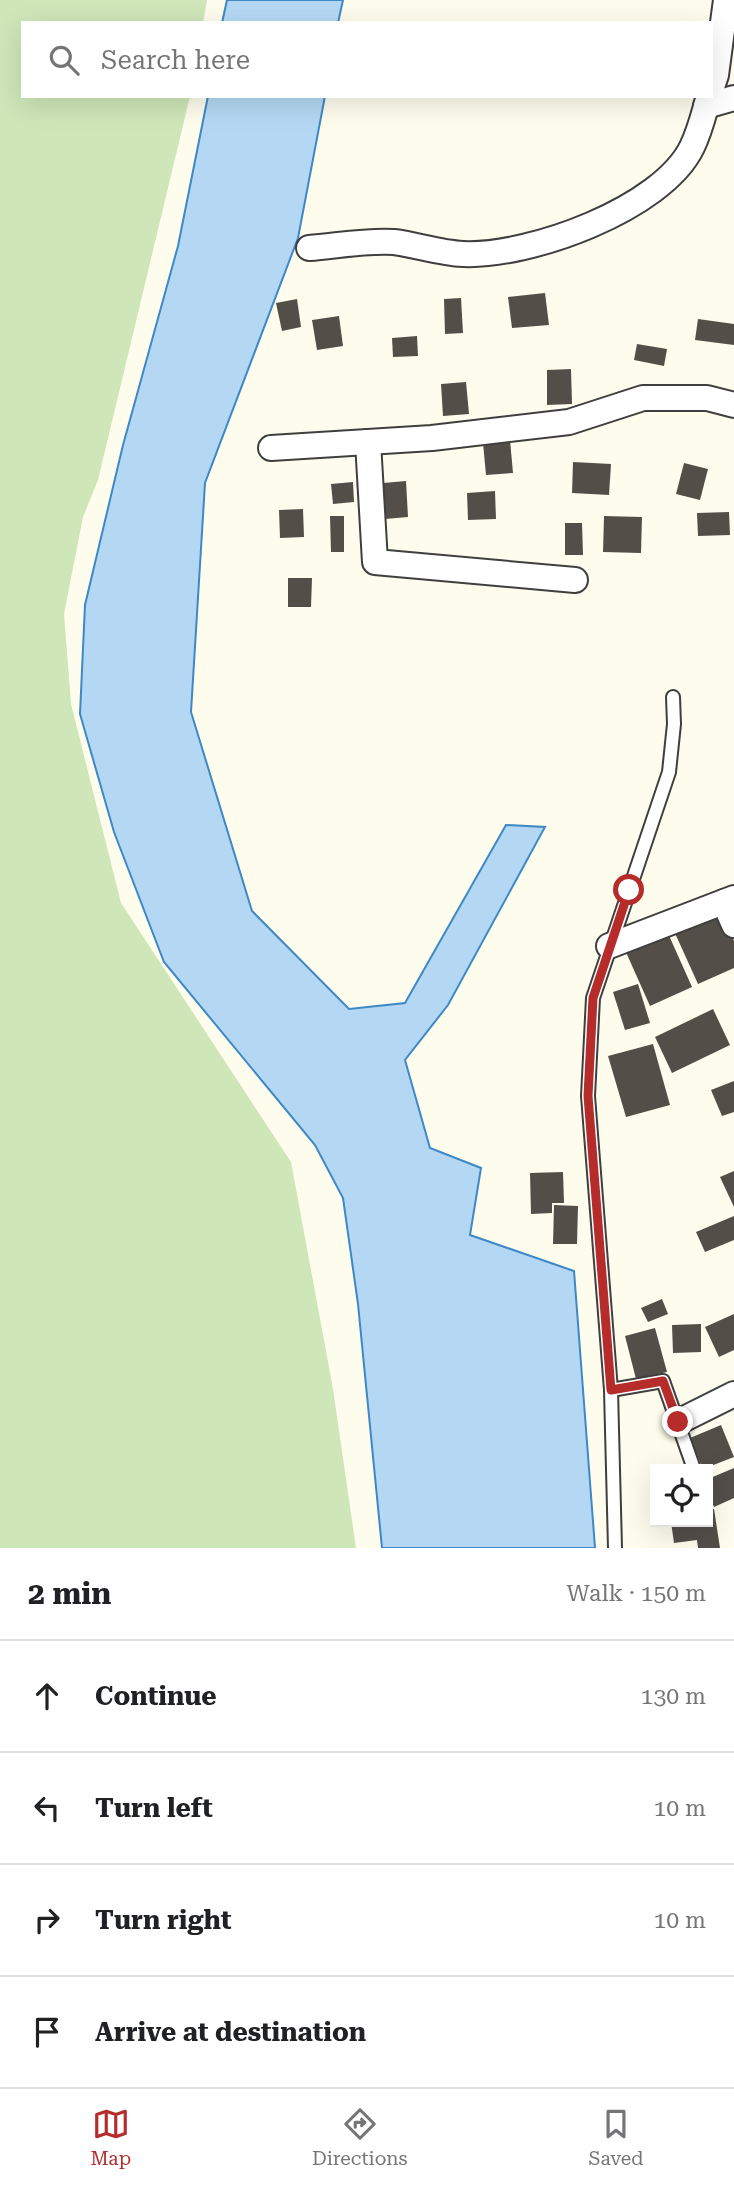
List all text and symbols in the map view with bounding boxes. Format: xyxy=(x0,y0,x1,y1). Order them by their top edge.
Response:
search box xyxy=(21,21,713,98)
icon: search xyxy=(45,41,83,79)
text: Search here xyxy=(101,45,250,75)
route start xyxy=(613,874,644,905)
route end xyxy=(662,1406,693,1437)
map controls xyxy=(650,1464,713,1527)
button: locate xyxy=(650,1464,713,1527)
text: 2 min xyxy=(28,1576,111,1611)
text: Walk · 150 m xyxy=(567,1580,706,1607)
icon: ahead xyxy=(28,1677,66,1715)
text: Continue xyxy=(95,1681,217,1711)
text: 130 m xyxy=(641,1683,706,1710)
icon: left xyxy=(28,1789,66,1827)
text: Turn left xyxy=(95,1793,213,1823)
text: 10 m xyxy=(653,1795,706,1822)
icon: right xyxy=(28,1901,66,1939)
text: Turn right xyxy=(95,1905,231,1935)
text: 10 m xyxy=(653,1907,706,1934)
icon: arrive xyxy=(28,2013,66,2051)
text: Arrive at destination xyxy=(95,2017,366,2047)
tab: Map xyxy=(90,2105,131,2170)
tab: Directions xyxy=(312,2105,408,2170)
tab: Saved xyxy=(588,2105,644,2170)

